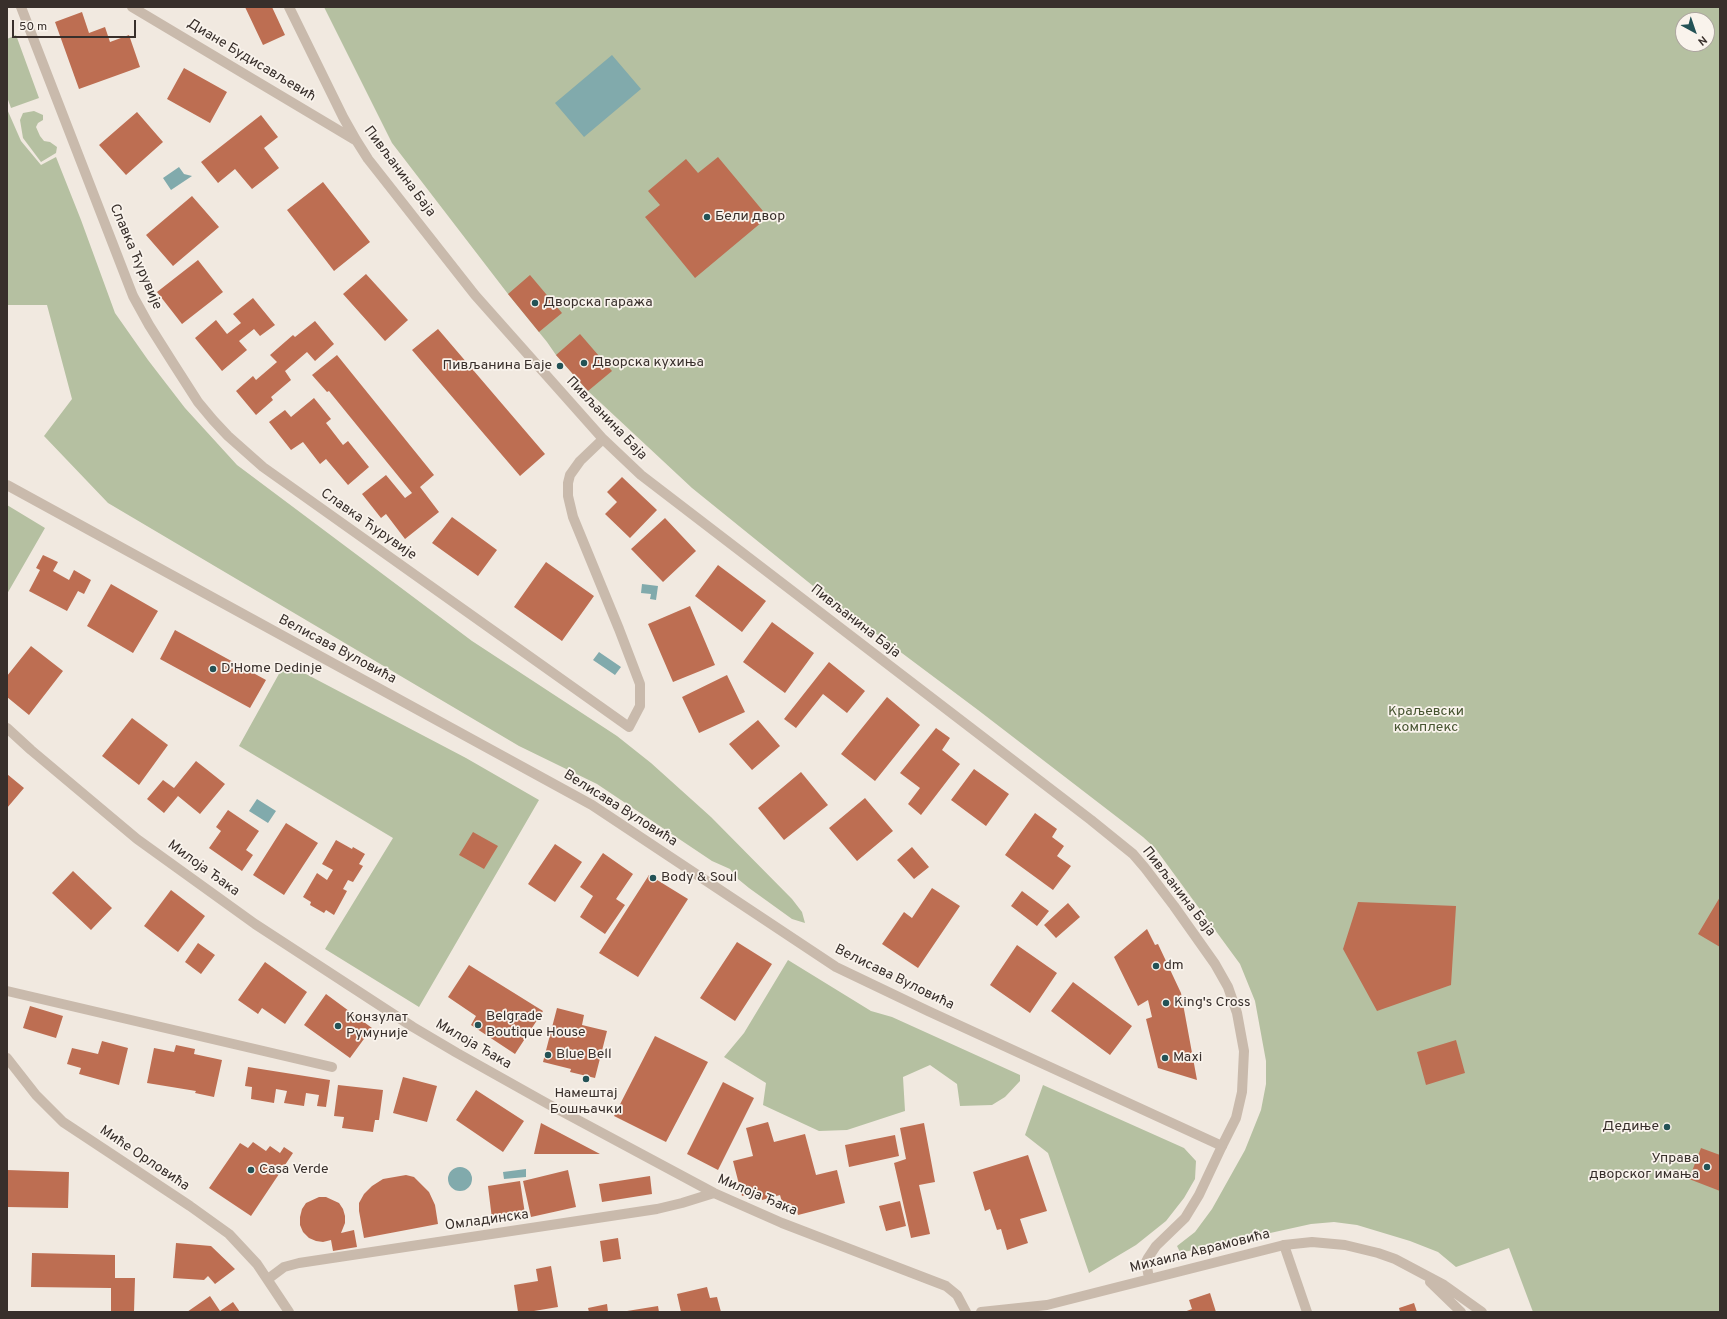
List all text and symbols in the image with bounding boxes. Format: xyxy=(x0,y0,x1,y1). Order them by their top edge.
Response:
scale bar xyxy=(14,12,138,38)
north arrow xyxy=(1675,12,1715,52)
street label: Диане Будисављевић xyxy=(184,16,318,106)
text: 50 m xyxy=(19,19,47,35)
text: N xyxy=(1695,33,1710,48)
street label: Пивљанина Баја xyxy=(359,123,439,221)
street label: Славка Ћурувије xyxy=(105,202,165,312)
place label: Бели двор xyxy=(715,209,785,225)
marker: Бели двор xyxy=(702,212,712,222)
place label: Дворска гаража xyxy=(543,295,653,311)
marker: Дворска гаража xyxy=(530,298,540,308)
place label: Дворска кухиња xyxy=(592,355,704,371)
place label: Пивљанина Баје xyxy=(443,358,552,374)
marker: Дворска кухиња xyxy=(579,358,589,368)
marker: Пивљанина Баје xyxy=(555,361,565,371)
street label: Пивљанина Баја xyxy=(562,374,650,464)
street label: Славка Ћурувије xyxy=(317,486,419,564)
street label: Пивљанина Баја xyxy=(807,582,903,662)
street label: Велисава Вуловића xyxy=(275,612,399,688)
place label: D'Home Dedinje xyxy=(221,661,322,677)
marker: D'Home Dedinje xyxy=(208,664,218,674)
park label: Краљевски комплекс xyxy=(1388,704,1464,736)
street label: Велисава Вуловића xyxy=(560,767,680,851)
street label: Милоја Ђака xyxy=(164,837,242,901)
street label: Пивљанина Баја xyxy=(1138,844,1218,940)
place label: Body & Soul xyxy=(661,870,737,886)
marker: Body & Soul xyxy=(648,873,658,883)
street label: Велисава Вуловића xyxy=(831,942,957,1014)
place label: dm xyxy=(1164,958,1184,974)
marker: dm xyxy=(1151,961,1161,971)
place label: King's Cross xyxy=(1174,995,1251,1011)
marker: King's Cross xyxy=(1161,998,1171,1008)
place label: Belgrade Boutique House xyxy=(486,1009,586,1042)
place label: Конзулат Румуније xyxy=(346,1010,408,1042)
street label: Милоја Ђака xyxy=(432,1017,514,1073)
marker: Belgrade Boutique House xyxy=(473,1020,483,1030)
marker: Конзулат Румуније xyxy=(333,1021,343,1031)
place label: Blue Bell xyxy=(556,1047,612,1063)
marker: Blue Bell xyxy=(543,1050,553,1060)
place label: Maxi xyxy=(1173,1050,1202,1066)
marker: Maxi xyxy=(1160,1053,1170,1063)
marker: Намештај Бошњачки xyxy=(581,1074,591,1084)
place label: Намештај Бошњачки xyxy=(550,1086,622,1118)
place label: Дедиње xyxy=(1602,1119,1659,1135)
marker: Дедиње xyxy=(1662,1122,1672,1132)
street label: Миће Орловића xyxy=(96,1123,192,1195)
place label: Управа дворског имања xyxy=(1589,1151,1699,1184)
place label: Casa Verde xyxy=(259,1162,328,1178)
marker: Управа дворског имања xyxy=(1702,1162,1712,1172)
marker: Casa Verde xyxy=(246,1165,256,1175)
street label: Милоја Ђака xyxy=(715,1172,799,1220)
street label: Омладинска xyxy=(444,1207,530,1235)
street label: Михаила Аврамовића xyxy=(1128,1226,1272,1278)

